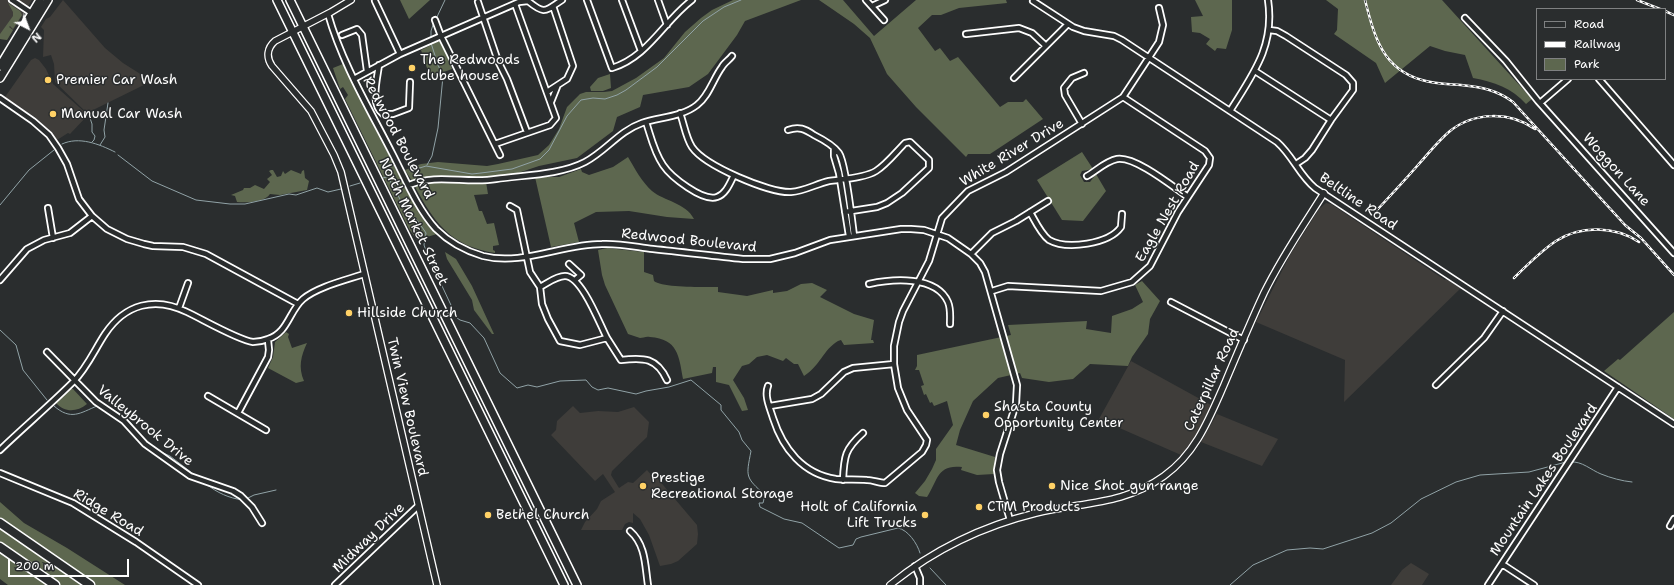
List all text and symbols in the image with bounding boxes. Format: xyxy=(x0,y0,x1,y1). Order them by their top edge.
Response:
north arrow xyxy=(8,8,48,48)
legend xyxy=(1536,8,1666,80)
text: Road xyxy=(1574,16,1604,32)
text: N xyxy=(28,29,45,46)
text: Railway xyxy=(1574,36,1621,52)
place label: The Redwoods clube house xyxy=(420,52,520,84)
text: Park xyxy=(1574,56,1600,72)
marker: The Redwoods clube house xyxy=(407,63,417,73)
place label: Premier Car Wash xyxy=(56,72,178,88)
street label: Redwood Boulevard xyxy=(359,74,437,202)
marker: Premier Car Wash xyxy=(43,75,53,85)
place label: Manual Car Wash xyxy=(61,106,183,122)
marker: Manual Car Wash xyxy=(48,109,58,119)
street label: White River Drive xyxy=(957,115,1067,191)
street label: Woggon Lane xyxy=(1579,130,1653,210)
street label: North Market Street xyxy=(375,155,451,289)
street label: Eagle Nest Road xyxy=(1132,159,1204,265)
street label: Beltline Road xyxy=(1316,170,1400,234)
street label: Redwood Boulevard xyxy=(621,226,757,256)
place label: Hillside Church xyxy=(357,305,457,321)
marker: Hillside Church xyxy=(344,308,354,318)
street label: Caterpillar Road xyxy=(1181,326,1243,434)
street label: Twin View Boulevard xyxy=(383,336,431,478)
street label: Valleybrook Drive xyxy=(93,382,197,470)
place label: Shasta County Opportunity Center xyxy=(994,399,1124,432)
street label: Mountain Lakes Boulevard xyxy=(1487,401,1601,559)
marker: Shasta County Opportunity Center xyxy=(981,410,991,420)
place label: Prestige Recreational Storage xyxy=(651,470,794,502)
place label: Nice Shot gun range xyxy=(1060,478,1199,494)
marker: Prestige Recreational Storage xyxy=(638,481,648,491)
marker: Nice Shot gun range xyxy=(1047,481,1057,491)
street label: Ridge Road xyxy=(70,486,146,540)
street label: Midway Drive xyxy=(330,499,408,577)
place label: Holt of California Lift Trucks xyxy=(800,499,917,532)
place label: CTM Products xyxy=(987,499,1080,515)
marker: CTM Products xyxy=(974,502,984,512)
place label: Bethel Church xyxy=(496,507,589,523)
marker: Bethel Church xyxy=(483,510,493,520)
marker: Holt of California Lift Trucks xyxy=(920,510,930,520)
scale bar xyxy=(10,551,131,577)
text: 200 m xyxy=(15,558,54,574)

